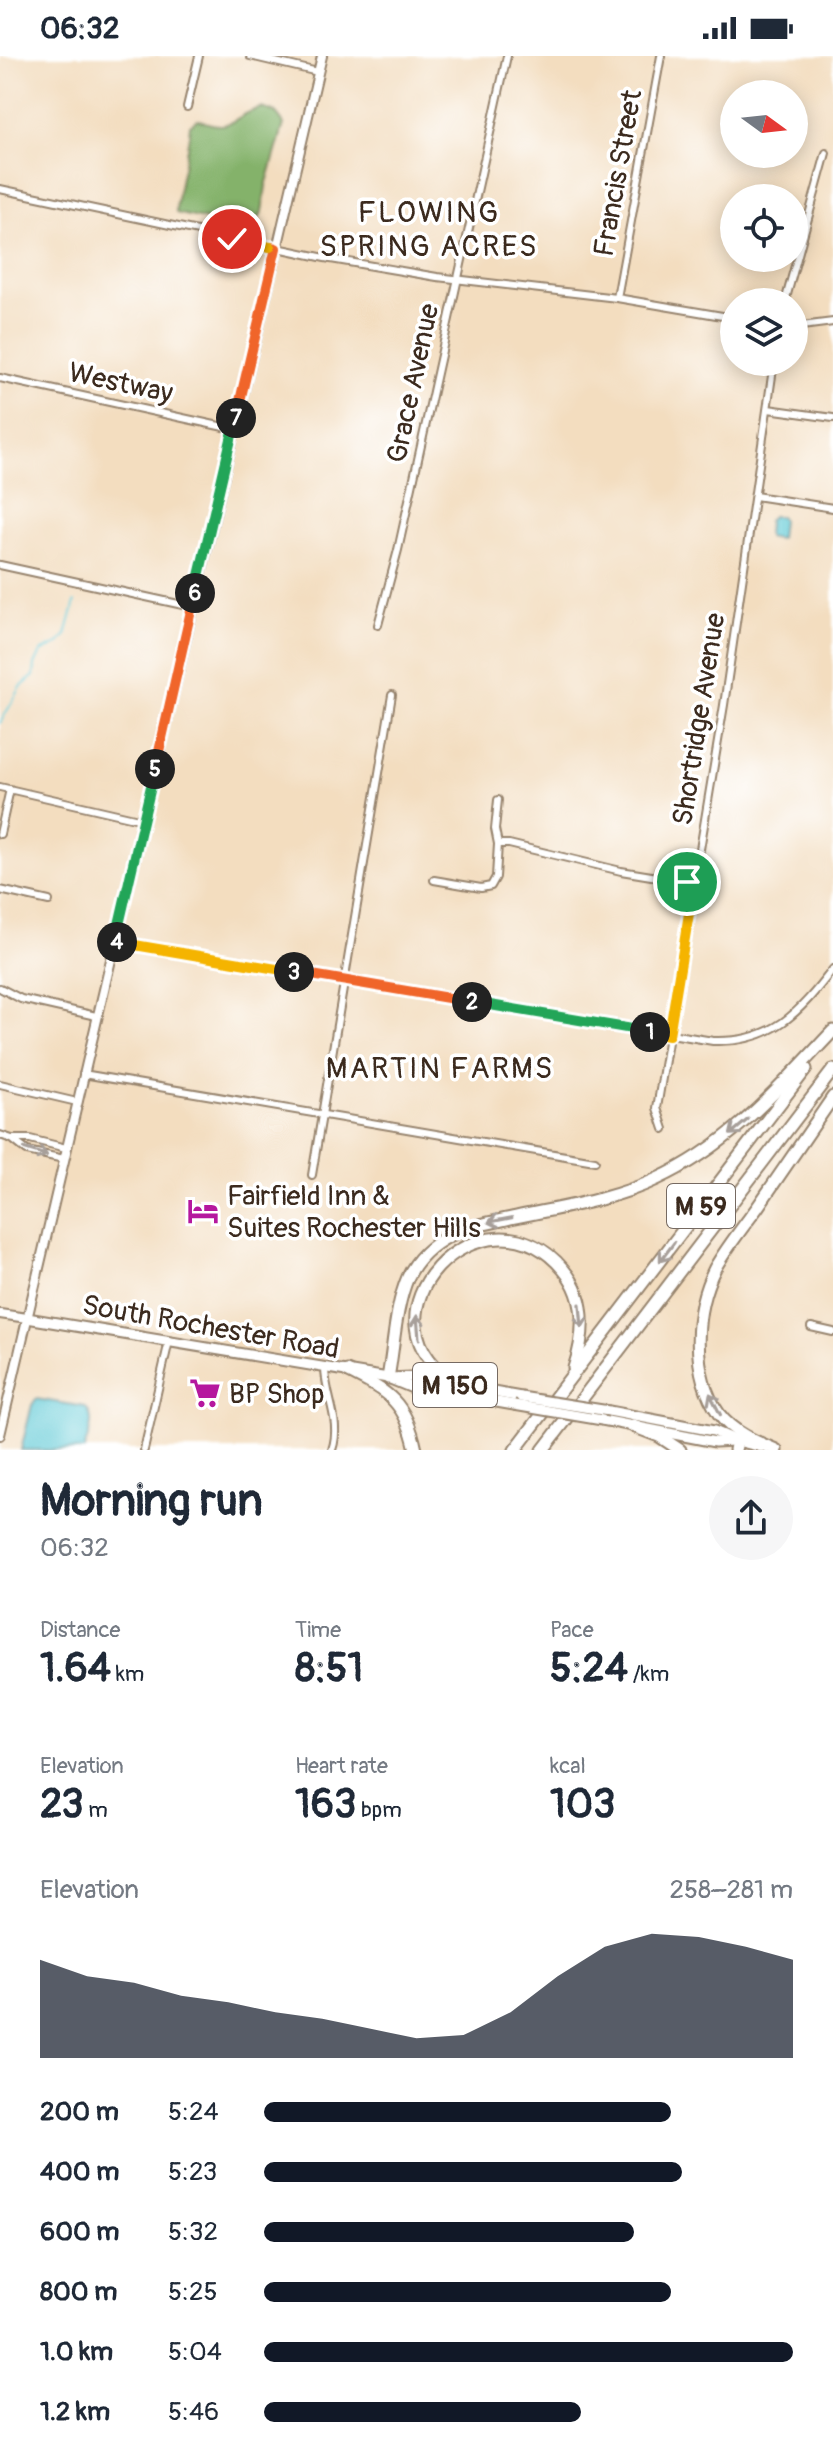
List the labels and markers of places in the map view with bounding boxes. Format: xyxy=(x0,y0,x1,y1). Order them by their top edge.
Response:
pin xyxy=(198,205,266,273)
pin: 7 xyxy=(216,398,256,438)
pin: 6 xyxy=(175,573,215,613)
pin: 5 xyxy=(135,749,175,789)
pin xyxy=(653,848,721,916)
pin: 4 xyxy=(97,922,137,962)
pin: 3 xyxy=(274,952,314,992)
pin: 2 xyxy=(452,982,492,1022)
pin: 1 xyxy=(630,1012,670,1052)
place label: Fairfield Inn & Suites Rochester Hills xyxy=(227,1179,481,1246)
hotel icon: Fairfield Inn & Suites Rochester Hills xyxy=(186,1194,220,1228)
supermarket icon: BP Shop xyxy=(188,1376,222,1410)
place label: BP Shop xyxy=(229,1377,324,1412)

